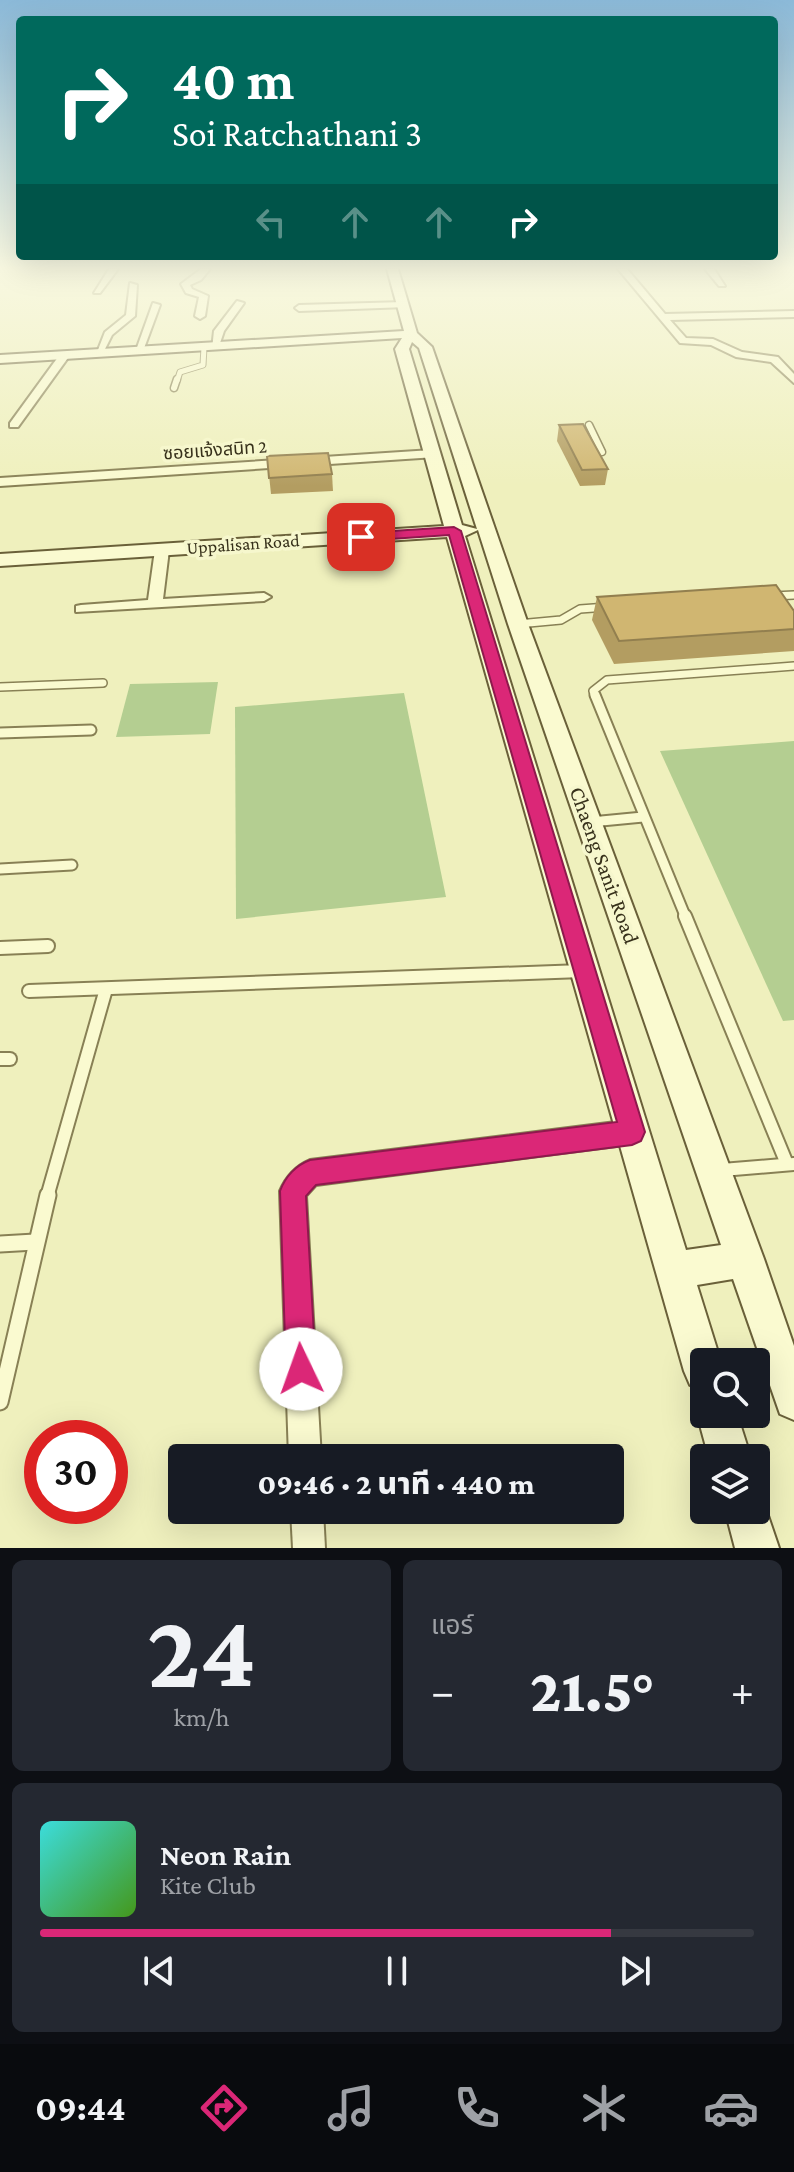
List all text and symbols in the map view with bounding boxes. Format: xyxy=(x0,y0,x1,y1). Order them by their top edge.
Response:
icon: right xyxy=(40,48,144,152)
text: 40 m xyxy=(172,49,294,111)
text: Soi Ratchathani 3 xyxy=(172,114,422,154)
icon: left xyxy=(249,200,293,244)
icon: ahead xyxy=(333,200,377,244)
icon: ahead xyxy=(417,200,461,244)
icon: right xyxy=(501,200,545,244)
street label: ซอยแจ้งสนิท 2 xyxy=(162,436,268,464)
pin xyxy=(327,503,395,571)
icon: arrive xyxy=(339,515,383,559)
street label: Uppalisan Road xyxy=(186,530,301,558)
street label: Chaeng Sanit Road xyxy=(565,783,645,947)
position arrow xyxy=(259,1327,343,1411)
map controls xyxy=(690,1348,770,1524)
button: search xyxy=(690,1348,770,1428)
speed limit sign: 30 xyxy=(24,1420,128,1524)
button: layers xyxy=(690,1444,770,1524)
text: 09:46 · 2 นาที · 440 m xyxy=(257,1467,535,1500)
text: 24 xyxy=(147,1593,256,1708)
text: แอร์ xyxy=(431,1611,473,1640)
text: 21.5° xyxy=(530,1657,655,1724)
text: − xyxy=(431,1667,454,1715)
text: + xyxy=(731,1667,754,1715)
text: km/h xyxy=(173,1703,230,1732)
text: Neon Rain xyxy=(160,1838,291,1871)
text: Kite Club xyxy=(160,1871,256,1900)
icon: previous xyxy=(137,1949,181,1993)
icon: pause xyxy=(375,1949,419,1993)
icon: next xyxy=(613,1949,657,1993)
icon: directions xyxy=(196,2080,252,2136)
icon: music xyxy=(323,2080,379,2136)
icon: phone xyxy=(449,2080,505,2136)
icon: climate xyxy=(576,2080,632,2136)
icon: car xyxy=(703,2080,759,2136)
text: 09:44 xyxy=(35,2088,126,2128)

